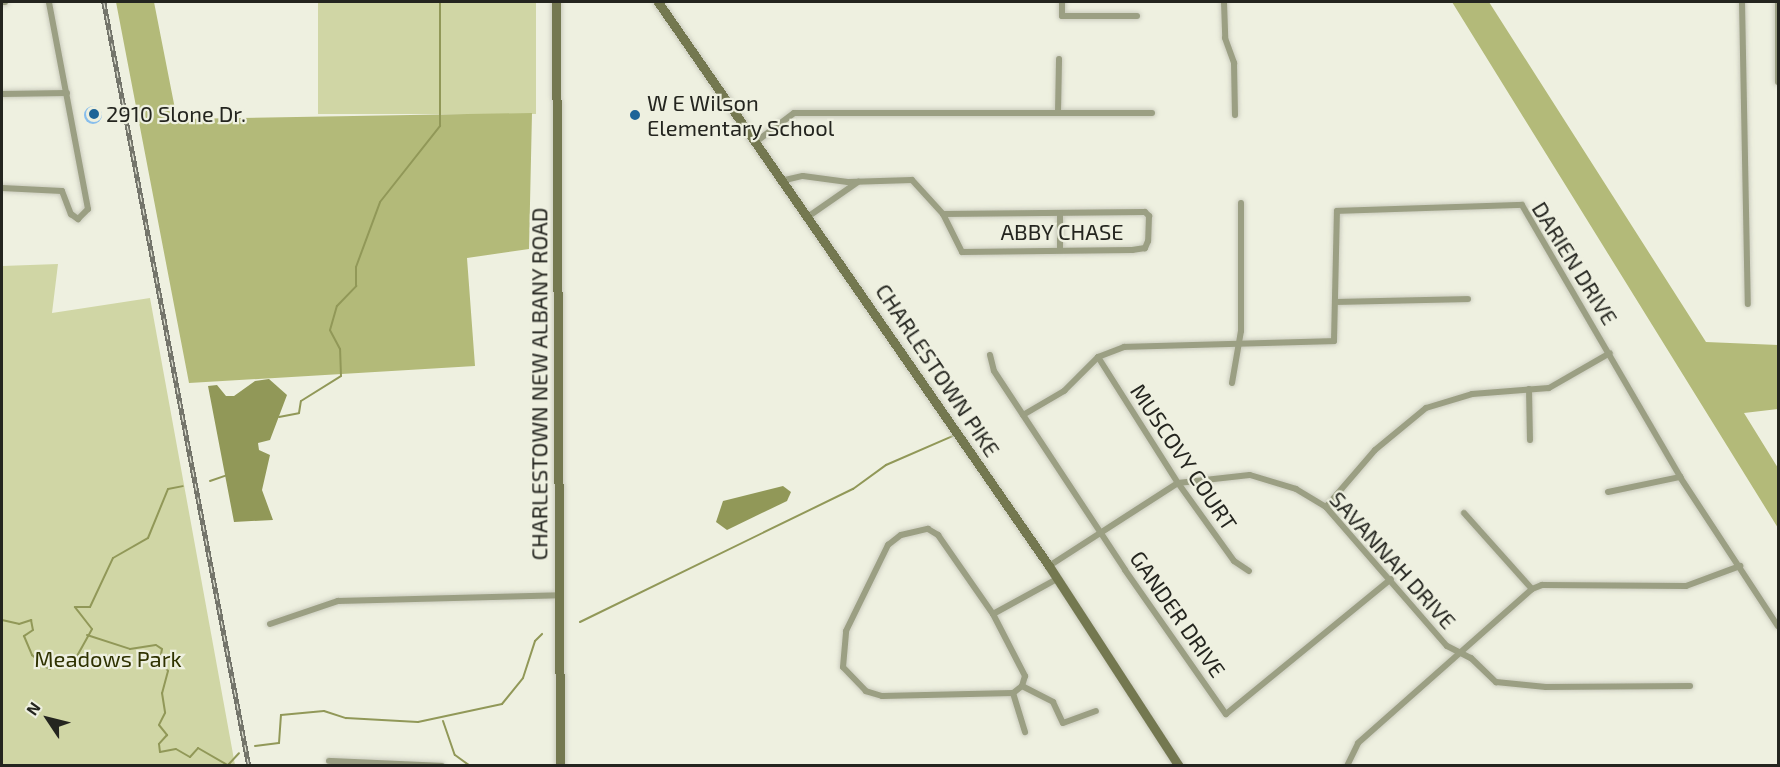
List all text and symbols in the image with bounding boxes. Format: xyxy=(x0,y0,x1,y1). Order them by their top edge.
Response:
place label: W E Wilson Elementary School xyxy=(647,89,835,140)
place label: 2910 Slone Dr. xyxy=(106,101,246,127)
marker: 2910 Slone Dr. xyxy=(87,107,101,121)
marker: W E Wilson Elementary School xyxy=(628,108,642,122)
street label: DARIEN DRIVE xyxy=(1527,197,1623,329)
street label: CHARLESTOWN NEW ALBANY ROAD xyxy=(526,207,552,561)
street label: ABBY CHASE xyxy=(1000,219,1124,245)
street label: CHARLESTOWN PIKE xyxy=(870,279,1006,461)
street label: MUSCOVY COURT xyxy=(1125,378,1243,536)
street label: SAVANNAH DRIVE xyxy=(1324,486,1462,634)
street label: GANDER DRIVE xyxy=(1125,546,1231,682)
park label: Meadows Park xyxy=(34,646,182,672)
north arrow xyxy=(18,689,78,749)
text: N xyxy=(22,698,44,719)

